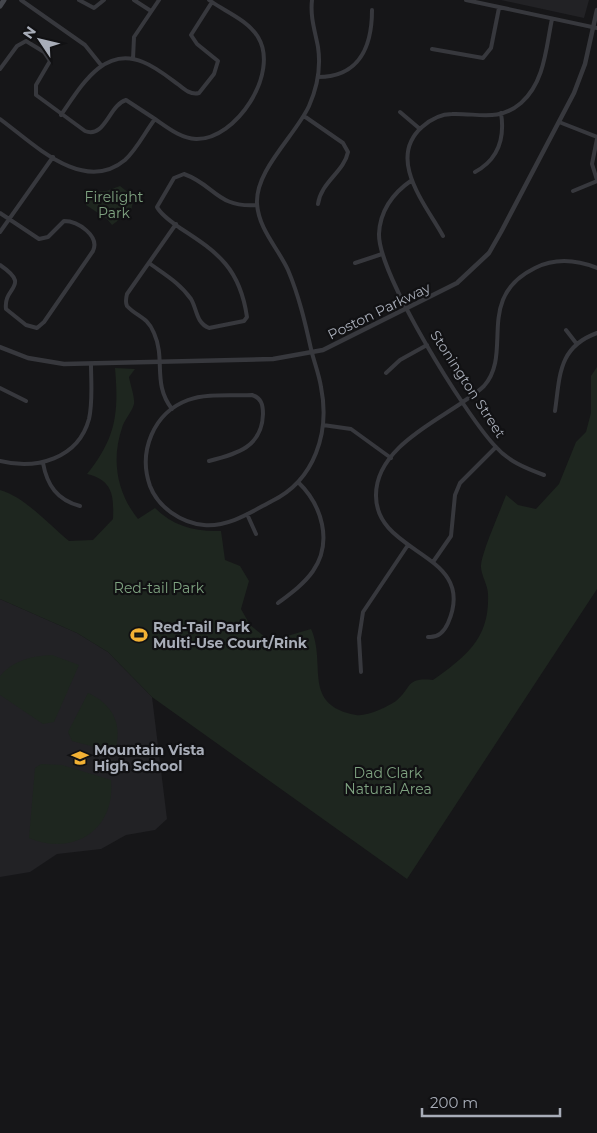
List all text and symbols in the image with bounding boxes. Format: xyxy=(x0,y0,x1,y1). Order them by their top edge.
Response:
north arrow xyxy=(15,15,65,65)
text: N xyxy=(19,23,40,42)
park label: Firelight Park xyxy=(85,188,144,222)
street label: Poston Parkway xyxy=(325,278,434,344)
street label: Stonington Street xyxy=(426,327,510,441)
park label: Red-tail Park xyxy=(114,579,205,597)
place label: Red-Tail Park Multi-Use Court/Rink xyxy=(153,618,308,652)
sports icon: Red-Tail Park Multi-Use Court/Rink xyxy=(129,625,149,645)
place label: Mountain Vista High School xyxy=(94,741,205,775)
school or university icon: Mountain Vista High School xyxy=(70,748,90,768)
park label: Dad Clark Natural Area xyxy=(344,764,432,798)
scale bar xyxy=(422,1086,560,1118)
text: 200 m xyxy=(430,1093,478,1112)

